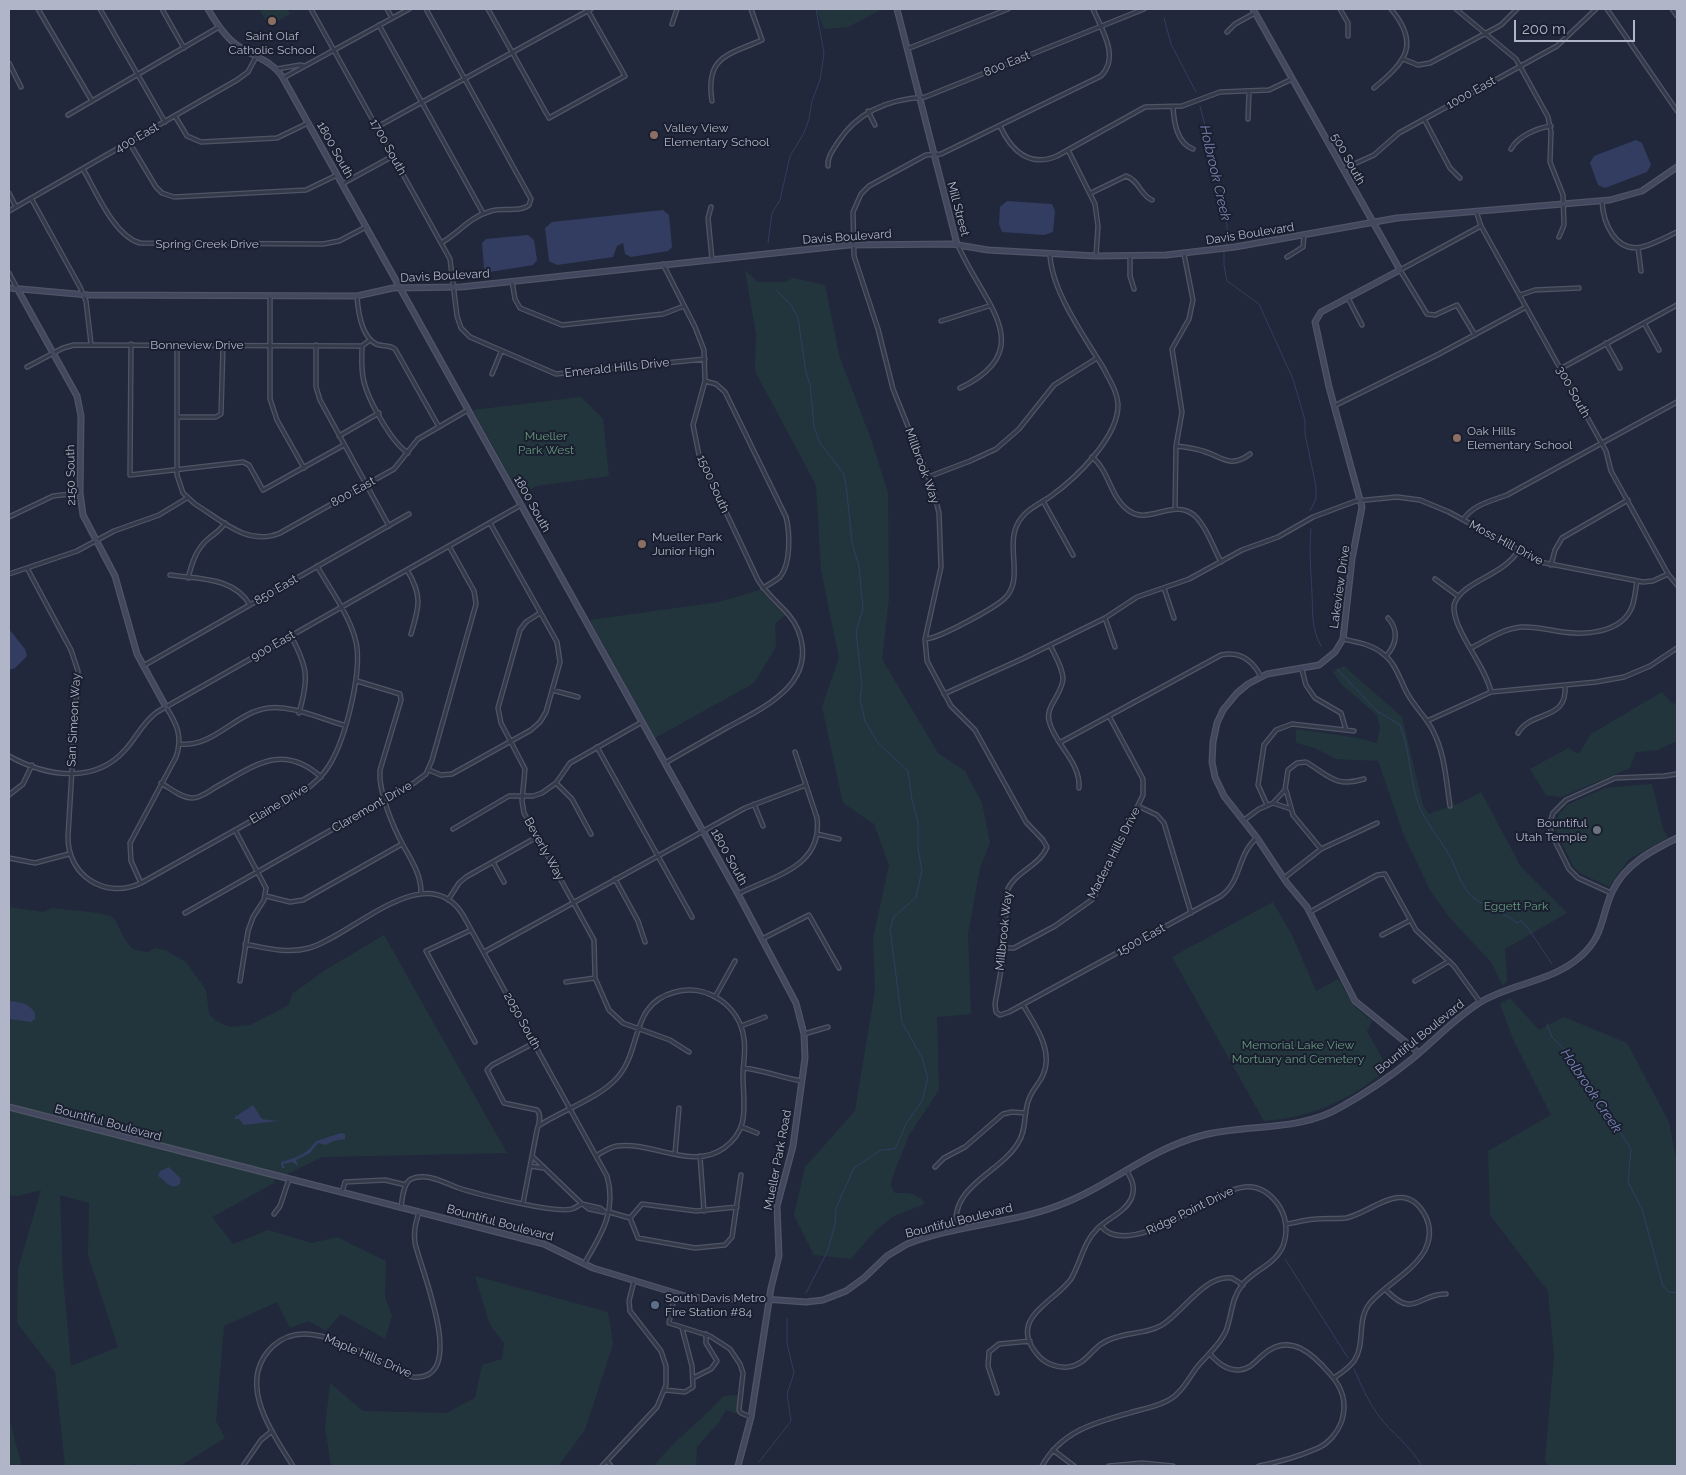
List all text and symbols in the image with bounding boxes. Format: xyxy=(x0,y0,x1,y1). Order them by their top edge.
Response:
scale bar xyxy=(1516,10,1637,42)
marker: Saint Olaf Catholic School xyxy=(266,15,278,27)
text: 200 m xyxy=(1522,20,1566,38)
place label: Saint Olaf Catholic School xyxy=(229,29,315,57)
street label: 800 East xyxy=(982,48,1032,80)
street label: 1000 East xyxy=(1444,74,1498,112)
street label: 1700 South xyxy=(367,117,409,177)
street label: 1800 South xyxy=(314,119,356,181)
street label: 400 East xyxy=(113,120,161,156)
place label: Valley View Elementary School xyxy=(664,121,769,149)
water label: Holbrook Creek xyxy=(1196,124,1234,222)
marker: Valley View Elementary School xyxy=(648,129,660,141)
street label: 500 South xyxy=(1328,131,1368,187)
street label: Mill Street xyxy=(944,180,972,238)
street label: Davis Boulevard xyxy=(1205,220,1295,248)
street label: Davis Boulevard xyxy=(802,227,892,247)
street label: Spring Creek Drive xyxy=(155,237,259,251)
street label: Davis Boulevard xyxy=(400,266,490,286)
street label: Bonneview Drive xyxy=(150,338,244,352)
street label: Emerald Hills Drive xyxy=(564,355,670,381)
street label: 300 South xyxy=(1553,364,1593,420)
place label: Oak Hills Elementary School xyxy=(1467,424,1572,452)
street label: Millbrook Way xyxy=(902,426,942,506)
park label: Mueller Park West xyxy=(518,429,574,457)
marker: Oak Hills Elementary School xyxy=(1451,432,1463,444)
street label: 2150 South xyxy=(63,444,79,506)
street label: 1500 South xyxy=(694,453,732,515)
street label: 1800 South xyxy=(511,473,553,535)
street label: 800 East xyxy=(328,474,378,510)
street label: Moss Hill Drive xyxy=(1466,517,1546,569)
place label: Mueller Park Junior High xyxy=(652,530,722,558)
marker: Mueller Park Junior High xyxy=(636,538,648,550)
street label: Lakeview Drive xyxy=(1327,545,1353,629)
street label: 850 East xyxy=(252,572,300,608)
street label: 900 East xyxy=(248,628,298,664)
street label: San Simeon Way xyxy=(64,673,84,767)
street label: Claremont Drive xyxy=(329,778,415,836)
street label: Elaine Drive xyxy=(247,781,311,827)
street label: Madera Hills Drive xyxy=(1085,805,1143,901)
street label: Beverly Way xyxy=(521,815,567,883)
place label: Bountiful Utah Temple xyxy=(1516,816,1587,844)
marker: Bountiful Utah Temple xyxy=(1591,824,1603,836)
street label: 1800 South xyxy=(708,826,750,888)
street label: Millbrook Way xyxy=(993,891,1015,971)
park label: Eggett Park xyxy=(1484,899,1548,913)
street label: 1500 East xyxy=(1114,921,1168,959)
street label: 2050 South xyxy=(500,990,544,1052)
street label: Bountiful Boulevard xyxy=(1373,997,1467,1077)
park label: Memorial Lake View Mortuary and Cemetery xyxy=(1232,1038,1364,1066)
water label: Holbrook Creek xyxy=(1557,1046,1625,1136)
street label: Bountiful Boulevard xyxy=(53,1102,163,1144)
street label: Mueller Park Road xyxy=(761,1109,795,1211)
street label: Ridge Point Drive xyxy=(1144,1184,1236,1238)
street label: Bountiful Boulevard xyxy=(904,1201,1014,1241)
street label: Bountiful Boulevard xyxy=(445,1202,555,1244)
place label: South Davis Metro Fire Station #84 xyxy=(665,1291,766,1319)
marker: South Davis Metro Fire Station #84 xyxy=(649,1299,661,1311)
street label: Maple Hills Drive xyxy=(322,1331,414,1381)

